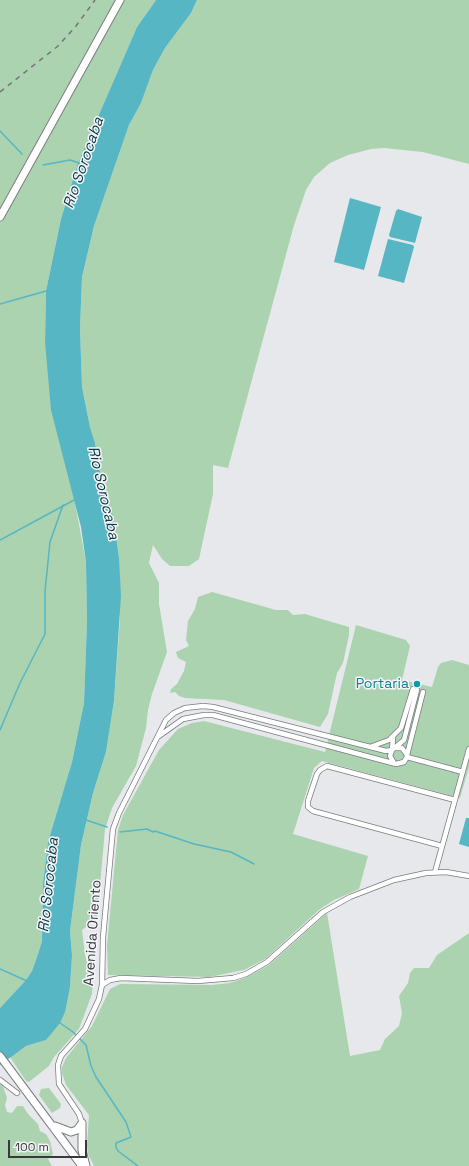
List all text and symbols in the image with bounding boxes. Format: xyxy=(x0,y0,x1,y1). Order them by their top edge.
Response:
water label: Rio Sorocaba xyxy=(60,115,108,211)
water label: Rio Sorocaba xyxy=(84,445,122,541)
place label: Portaria xyxy=(356,676,409,692)
marker: Portaria xyxy=(412,679,422,689)
water label: Rio Sorocaba xyxy=(35,837,63,933)
street label: Avenida Oriento xyxy=(81,879,105,987)
scale bar xyxy=(10,1132,89,1158)
text: 100 m xyxy=(15,1139,49,1155)

